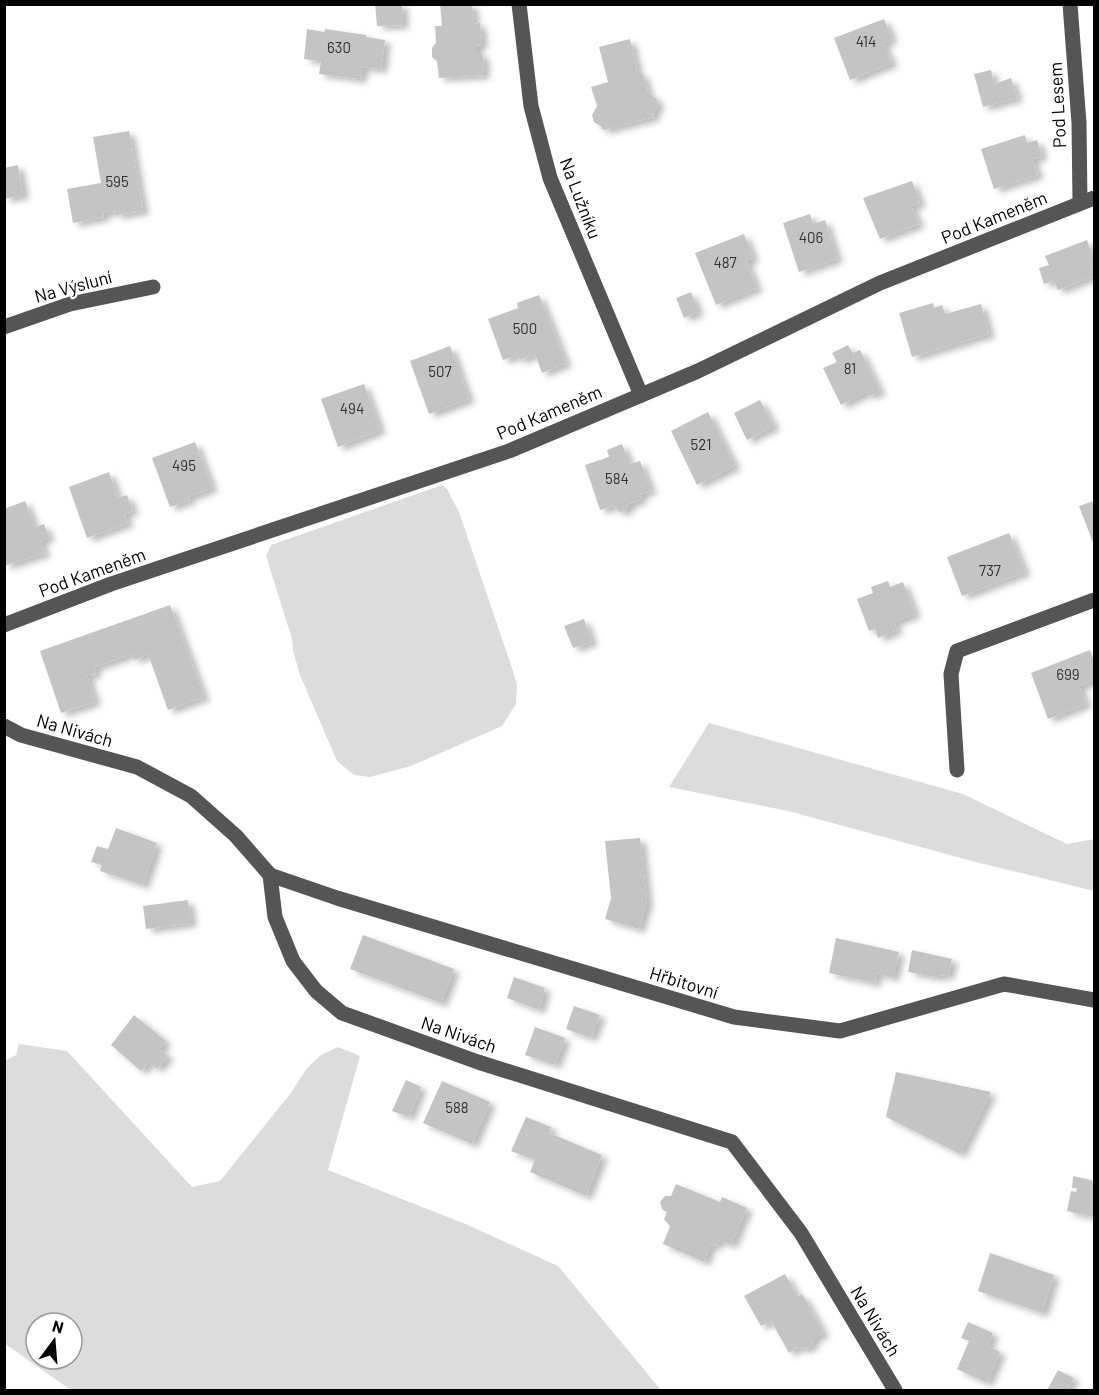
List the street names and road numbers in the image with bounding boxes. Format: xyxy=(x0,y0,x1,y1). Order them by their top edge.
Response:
street label: Pod Lesem xyxy=(1044,61,1070,149)
street label: Na Lužníku xyxy=(555,154,607,242)
street label: Pod Kameněm xyxy=(938,186,1050,248)
street label: Na Výsluní xyxy=(32,265,114,307)
street label: Pod Kameněm xyxy=(493,380,605,444)
street label: Pod Kameněm xyxy=(36,542,148,602)
street label: Na Nivách xyxy=(34,709,116,751)
street label: Hřbitovní xyxy=(647,961,721,1003)
street label: Na Nivách xyxy=(418,1011,500,1057)
street label: Na Nivách xyxy=(846,1282,906,1360)

